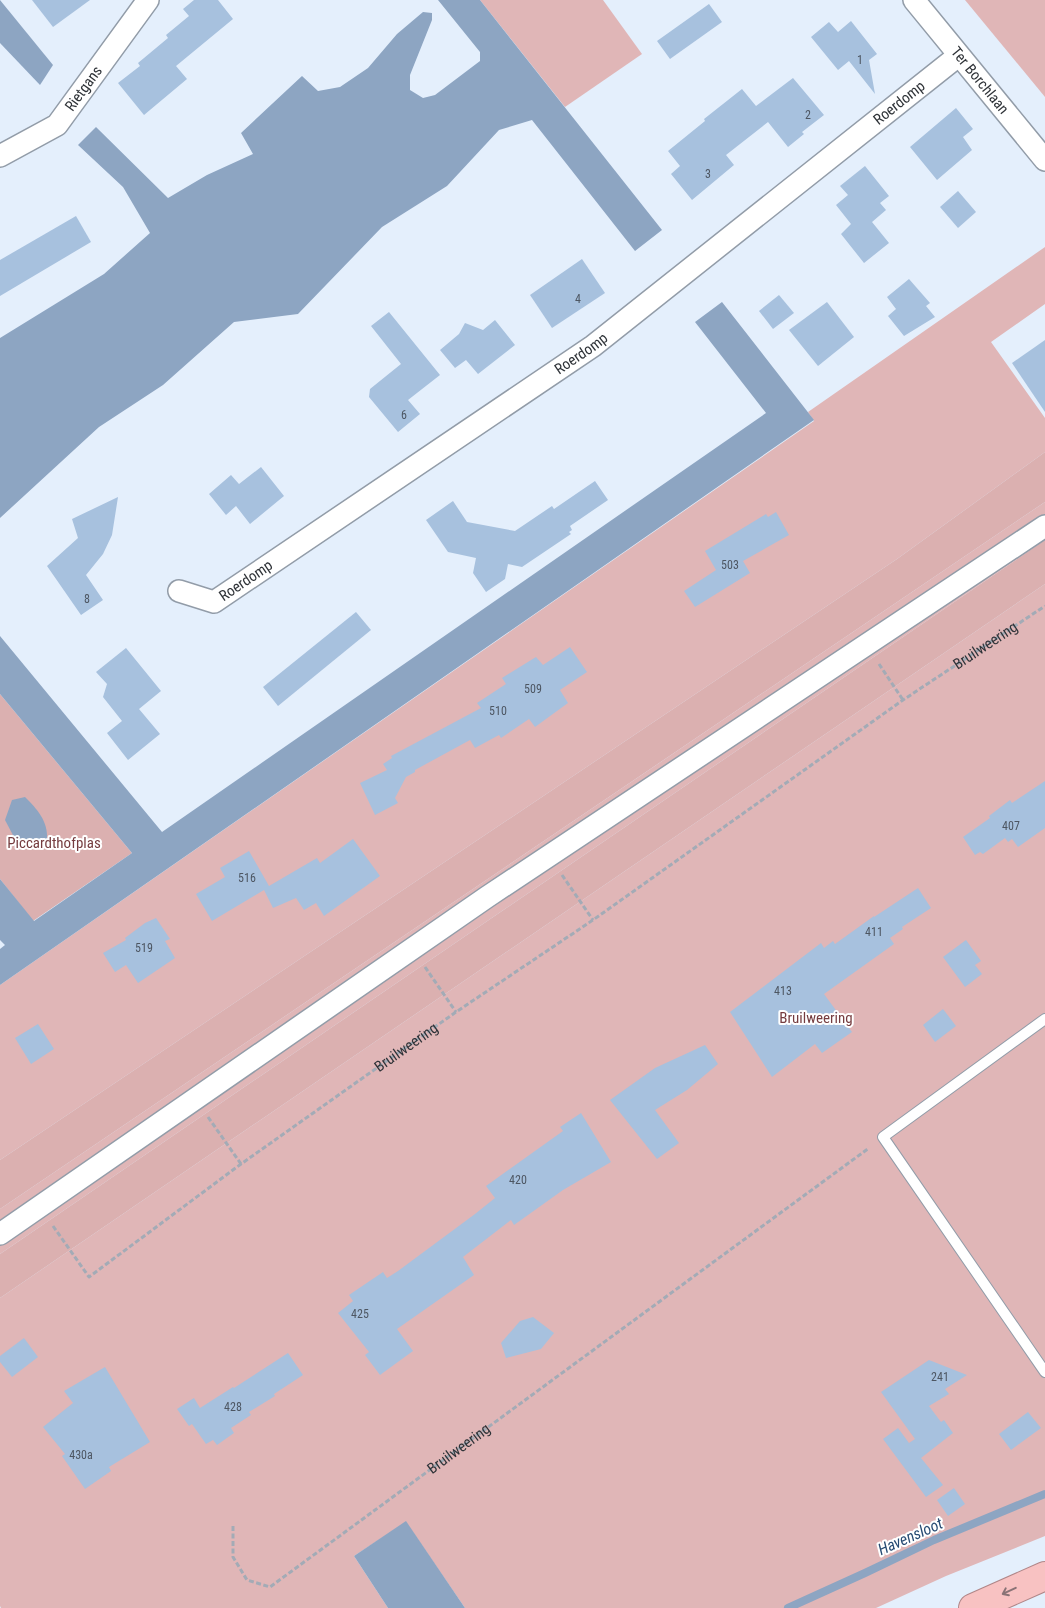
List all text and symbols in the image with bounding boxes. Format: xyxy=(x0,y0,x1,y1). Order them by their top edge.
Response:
street label: Ter Borchlaan xyxy=(947,43,1013,118)
house number: 1 xyxy=(857,53,863,67)
street label: Rietgans xyxy=(61,62,106,115)
street label: Roerdomp xyxy=(870,77,928,129)
house number: 2 xyxy=(805,108,811,122)
house number: 3 xyxy=(705,167,711,181)
house number: 4 xyxy=(575,292,581,306)
street label: Roerdomp xyxy=(551,329,611,378)
house number: 6 xyxy=(401,408,407,422)
street label: Roerdomp xyxy=(216,556,276,605)
house number: 503 xyxy=(721,558,739,572)
house number: 8 xyxy=(84,592,90,606)
street label: Bruilweering xyxy=(950,618,1021,673)
house number: 509 xyxy=(524,682,542,696)
house number: 510 xyxy=(489,704,507,718)
house number: 407 xyxy=(1002,819,1020,833)
park label: Piccardthofplas xyxy=(7,834,101,852)
house number: 516 xyxy=(238,871,256,885)
house number: 411 xyxy=(865,925,883,939)
house number: 519 xyxy=(135,941,153,955)
house number: 413 xyxy=(774,984,792,998)
park label: Bruilweering xyxy=(779,1009,853,1027)
street label: Bruilweering xyxy=(371,1019,441,1076)
house number: 420 xyxy=(509,1173,527,1187)
house number: 425 xyxy=(351,1307,369,1321)
house number: 241 xyxy=(931,1370,949,1384)
house number: 428 xyxy=(224,1400,242,1414)
street label: Bruilweering xyxy=(424,1420,494,1478)
house number: 430a xyxy=(69,1448,93,1462)
water label: Havensloot xyxy=(875,1514,946,1559)
one-way arrow xyxy=(1001,1587,1016,1597)

